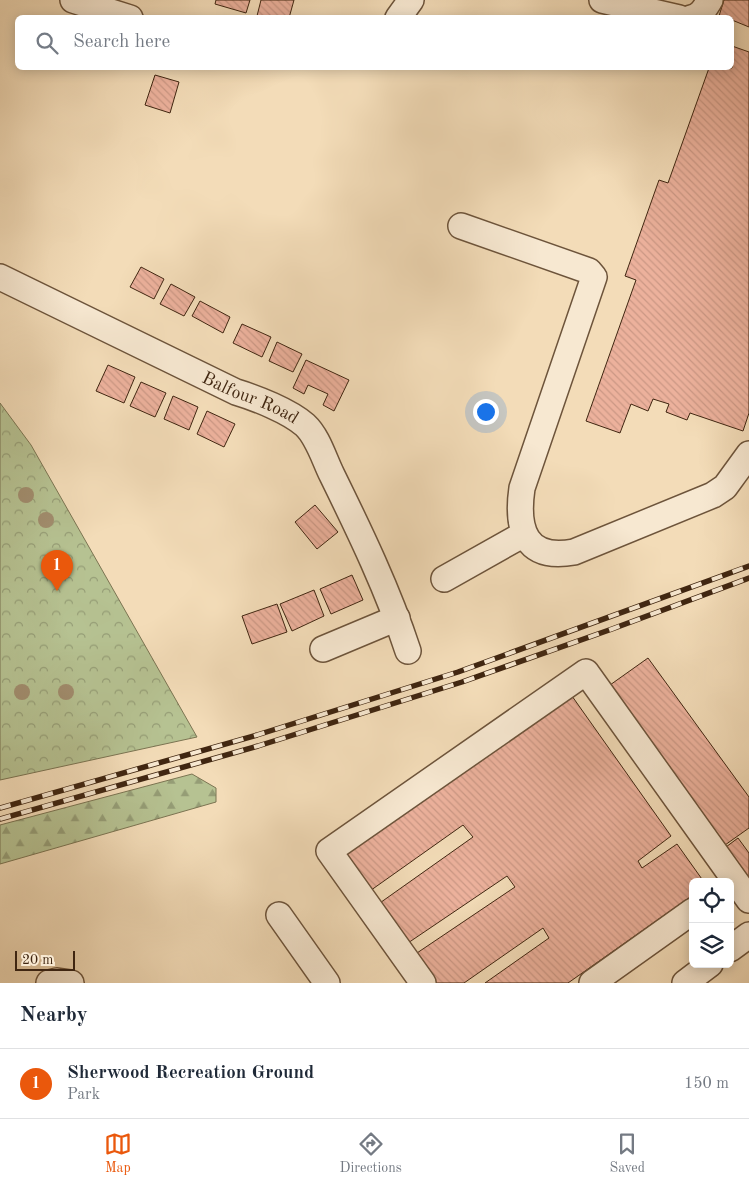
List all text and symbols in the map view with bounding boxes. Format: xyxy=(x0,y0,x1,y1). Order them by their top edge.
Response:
search box xyxy=(15,15,734,70)
icon: search xyxy=(33,29,61,57)
text: Search here xyxy=(73,33,170,52)
street label: Balfour Road xyxy=(199,369,302,428)
your location xyxy=(473,399,499,425)
pin: 1 xyxy=(41,550,73,591)
map controls xyxy=(689,878,734,968)
button: locate xyxy=(689,878,734,923)
button: layers xyxy=(689,923,734,968)
scale bar xyxy=(15,948,75,971)
text: 20 m xyxy=(22,953,53,967)
text: Nearby xyxy=(20,1005,88,1026)
text: Sherwood Recreation Ground xyxy=(67,1064,314,1083)
text: 1 xyxy=(31,1076,41,1092)
text: 150 m xyxy=(684,1076,729,1092)
text: Park xyxy=(67,1087,100,1103)
tab: Map xyxy=(104,1130,132,1177)
tab: Directions xyxy=(340,1130,402,1177)
tab: Saved xyxy=(609,1130,645,1177)

